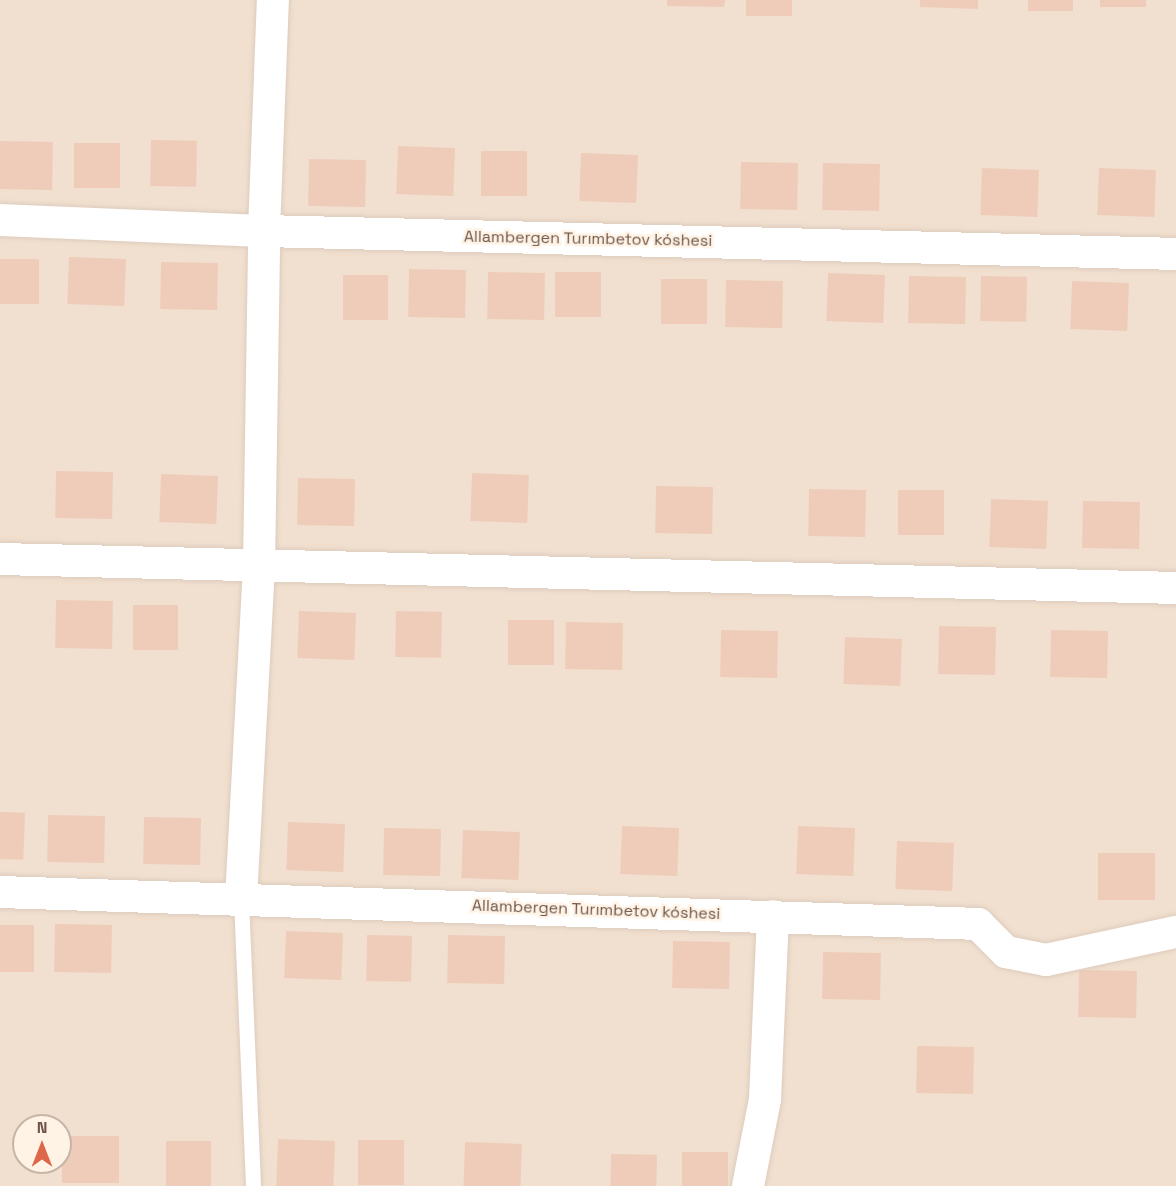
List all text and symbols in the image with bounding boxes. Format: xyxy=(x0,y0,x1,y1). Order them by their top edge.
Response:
street label: Allambergen Turımbetov kóshesi xyxy=(463,227,713,251)
street label: Allambergen Turımbetov kóshesi xyxy=(471,896,721,924)
north arrow xyxy=(12,1114,72,1174)
text: N xyxy=(37,1117,47,1138)

